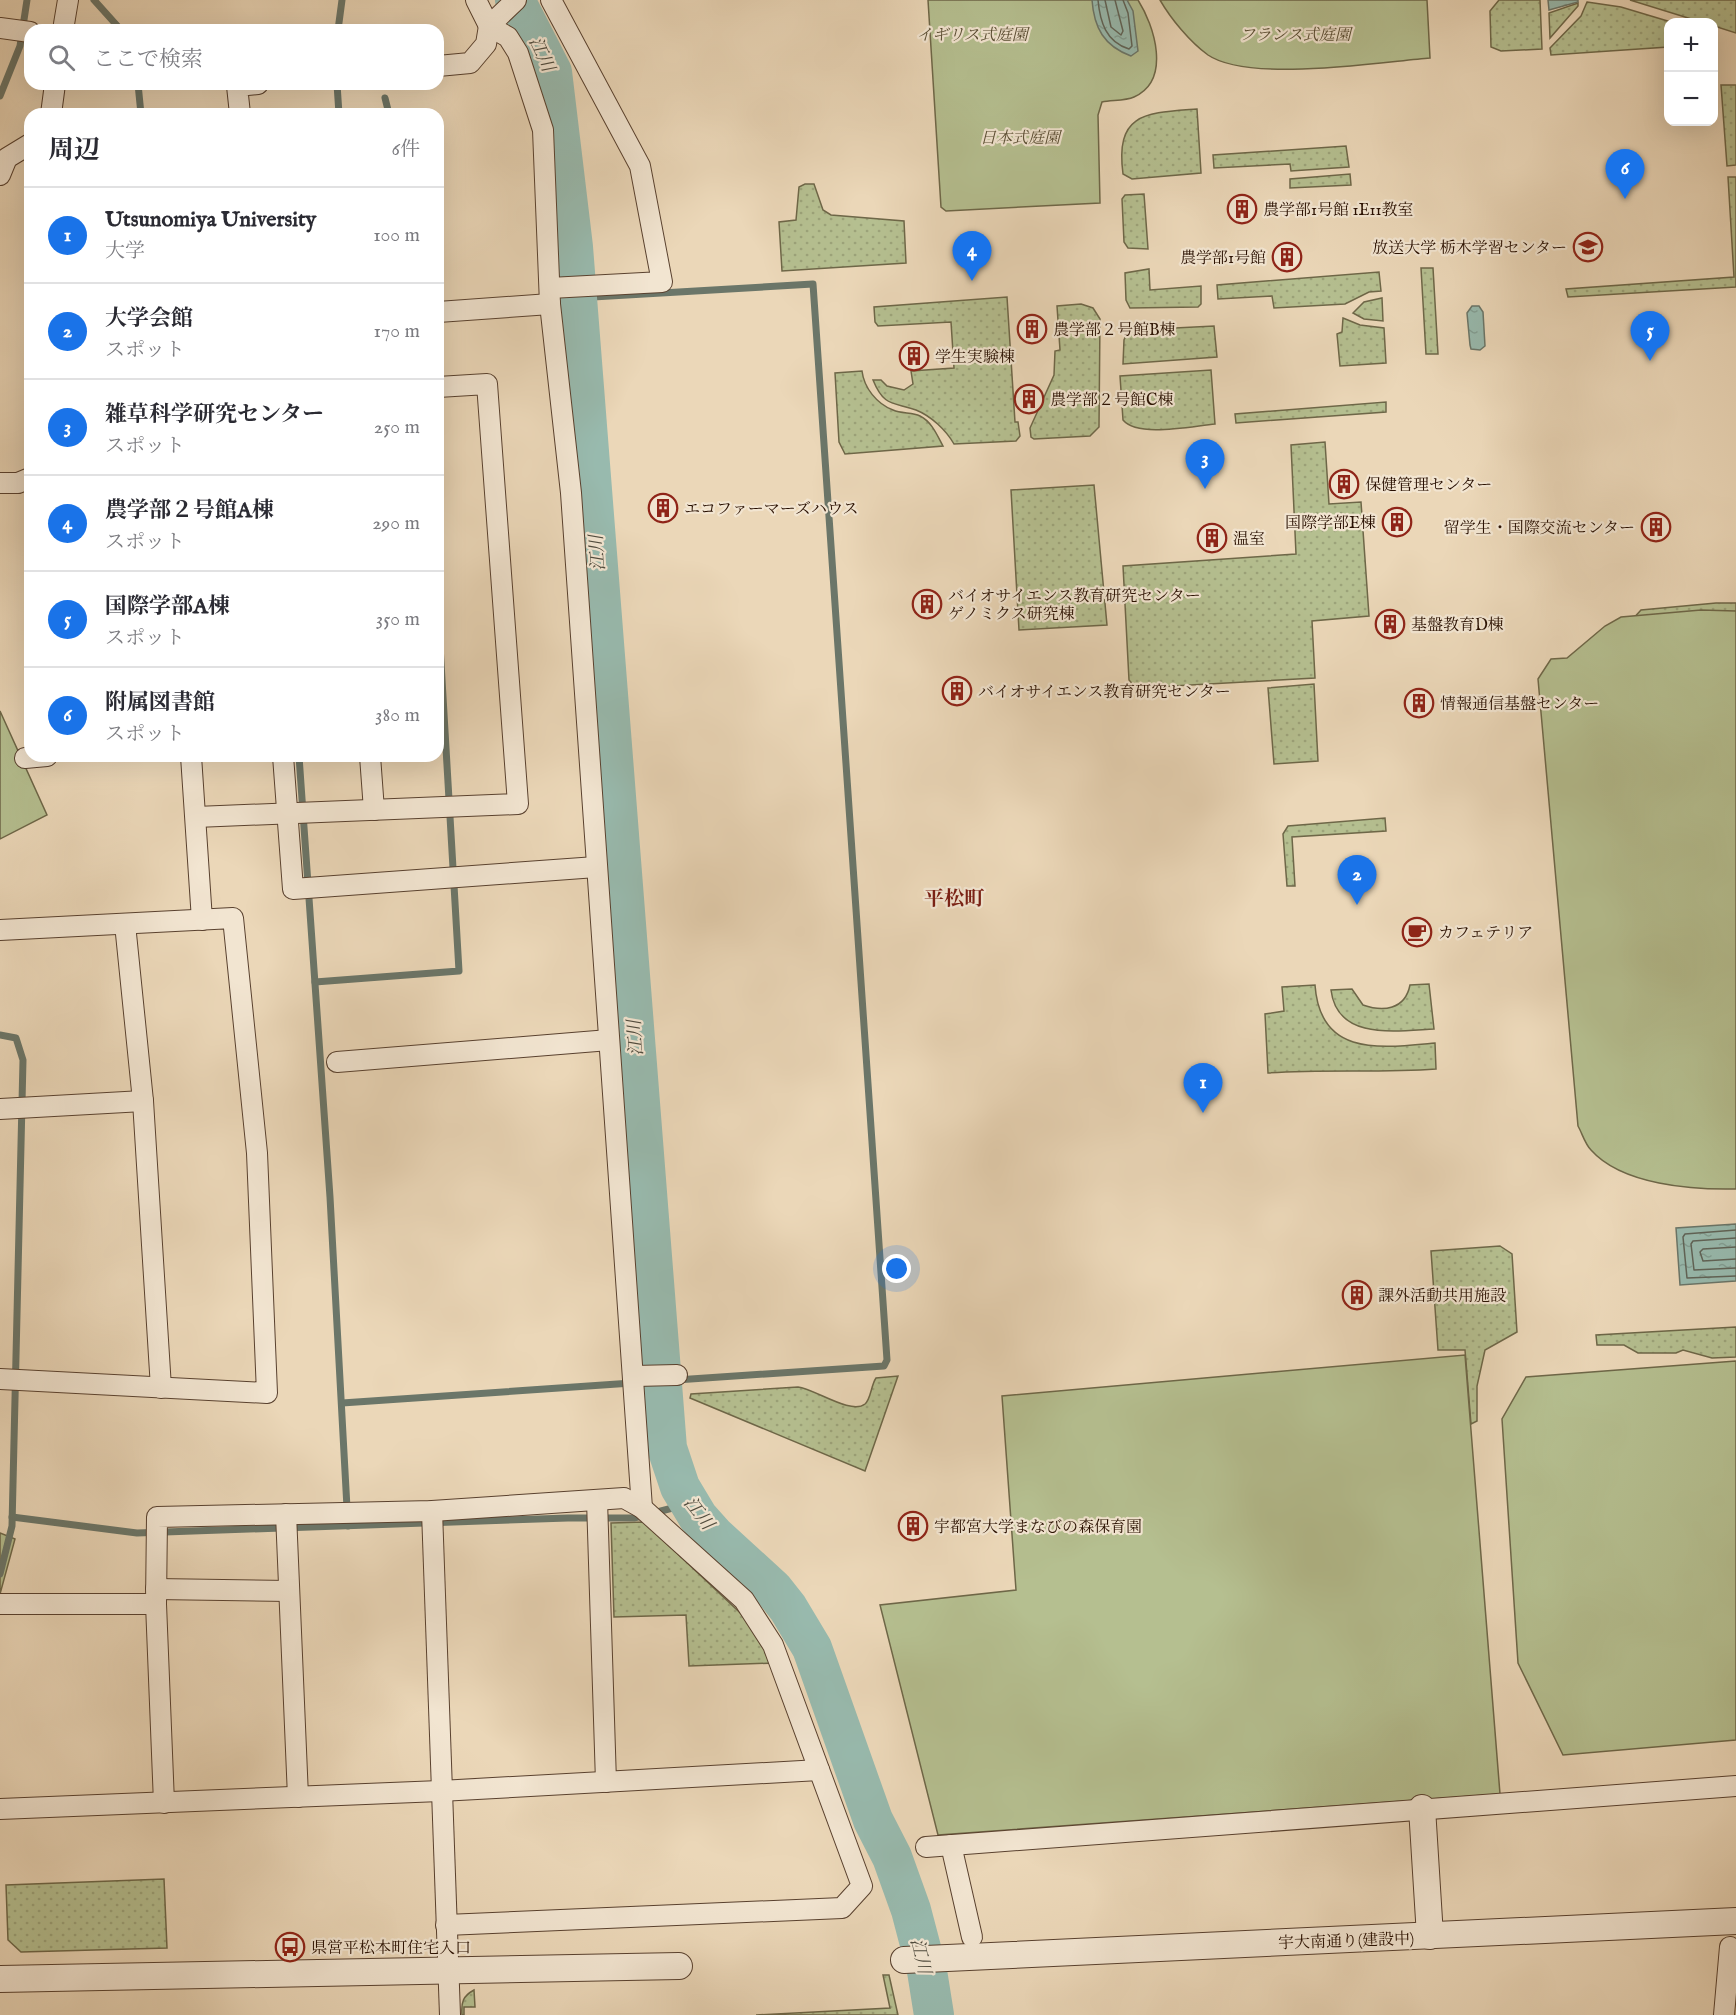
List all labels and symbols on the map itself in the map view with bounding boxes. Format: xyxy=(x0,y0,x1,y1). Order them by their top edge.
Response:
park label: イギリス式庭園 xyxy=(916,26,1031,46)
park label: フランス式庭園 xyxy=(1239,26,1354,46)
water label: 江川 xyxy=(523,33,560,78)
park label: 日本式庭園 xyxy=(980,129,1063,149)
pin: 6 xyxy=(1606,150,1644,199)
building icon: 農学部1号館 1E11教室 xyxy=(1226,193,1258,225)
place label: 農学部1号館 1E11教室 xyxy=(1263,201,1413,221)
school or university icon: 放送大学 栃木学習センター xyxy=(1572,231,1604,263)
pin: 4 xyxy=(952,232,992,281)
place label: 放送大学 栃木学習センター xyxy=(1372,239,1567,259)
building icon: 農学部1号館 xyxy=(1271,241,1303,273)
place label: 農学部1号館 xyxy=(1180,249,1266,269)
pin: 5 xyxy=(1630,312,1670,361)
building icon: 農学部２号館B棟 xyxy=(1016,313,1048,345)
place label: 農学部２号館B棟 xyxy=(1053,321,1176,341)
building icon: 学生実験棟 xyxy=(898,340,930,372)
place label: 学生実験棟 xyxy=(935,348,1015,368)
building icon: 農学部２号館C棟 xyxy=(1013,383,1045,415)
place label: 農学部２号館C棟 xyxy=(1050,391,1173,411)
pin: 3 xyxy=(1186,440,1224,489)
building icon: 保健管理センター xyxy=(1328,468,1360,500)
place label: 保健管理センター xyxy=(1365,476,1492,496)
building icon: エコファーマーズハウス xyxy=(647,492,679,524)
place label: エコファーマーズハウス xyxy=(684,500,858,520)
building icon: 国際学部E棟 xyxy=(1381,506,1413,538)
building icon: 留学生・国際交流センター xyxy=(1640,511,1672,543)
place label: 国際学部E棟 xyxy=(1285,514,1376,534)
place label: 留学生・国際交流センター xyxy=(1444,519,1635,539)
building icon: 温室 xyxy=(1196,522,1228,554)
place label: 温室 xyxy=(1233,530,1265,550)
water label: 江川 xyxy=(586,532,611,572)
place label: バイオサイエンス教育研究センター ゲノミクス研究棟 xyxy=(948,587,1201,625)
building icon: バイオサイエンス教育研究センター ゲノミクス研究棟 xyxy=(911,588,943,620)
building icon: 基盤教育D棟 xyxy=(1374,608,1406,640)
place label: 基盤教育D棟 xyxy=(1411,616,1504,636)
building icon: バイオサイエンス教育研究センター xyxy=(941,675,973,707)
place label: バイオサイエンス教育研究センター xyxy=(978,683,1231,703)
building icon: 情報通信基盤センター xyxy=(1403,687,1435,719)
place label: 情報通信基盤センター xyxy=(1440,695,1599,715)
pin: 2 xyxy=(1338,856,1376,905)
district label: 平松町 xyxy=(924,887,985,912)
cafe icon: カフェテリア xyxy=(1401,916,1433,948)
place label: カフェテリア xyxy=(1438,924,1533,944)
water label: 江川 xyxy=(624,1017,649,1057)
pin: 1 xyxy=(1184,1064,1222,1113)
your location xyxy=(882,1254,911,1283)
building icon: 課外活動共用施設 xyxy=(1341,1279,1373,1311)
place label: 課外活動共用施設 xyxy=(1378,1287,1506,1307)
water label: 江川 xyxy=(678,1493,719,1537)
building icon: 宇都宮大学まなびの森保育園 xyxy=(897,1510,929,1542)
place label: 宇都宮大学まなびの森保育園 xyxy=(934,1518,1142,1538)
street label: 宇大南通り(建設中) xyxy=(1278,1930,1414,1954)
bus stop icon: 県営平松本町住宅入口 xyxy=(274,1931,306,1963)
water label: 江川 xyxy=(904,1936,935,1978)
place label: 県営平松本町住宅入口 xyxy=(311,1939,471,1959)

